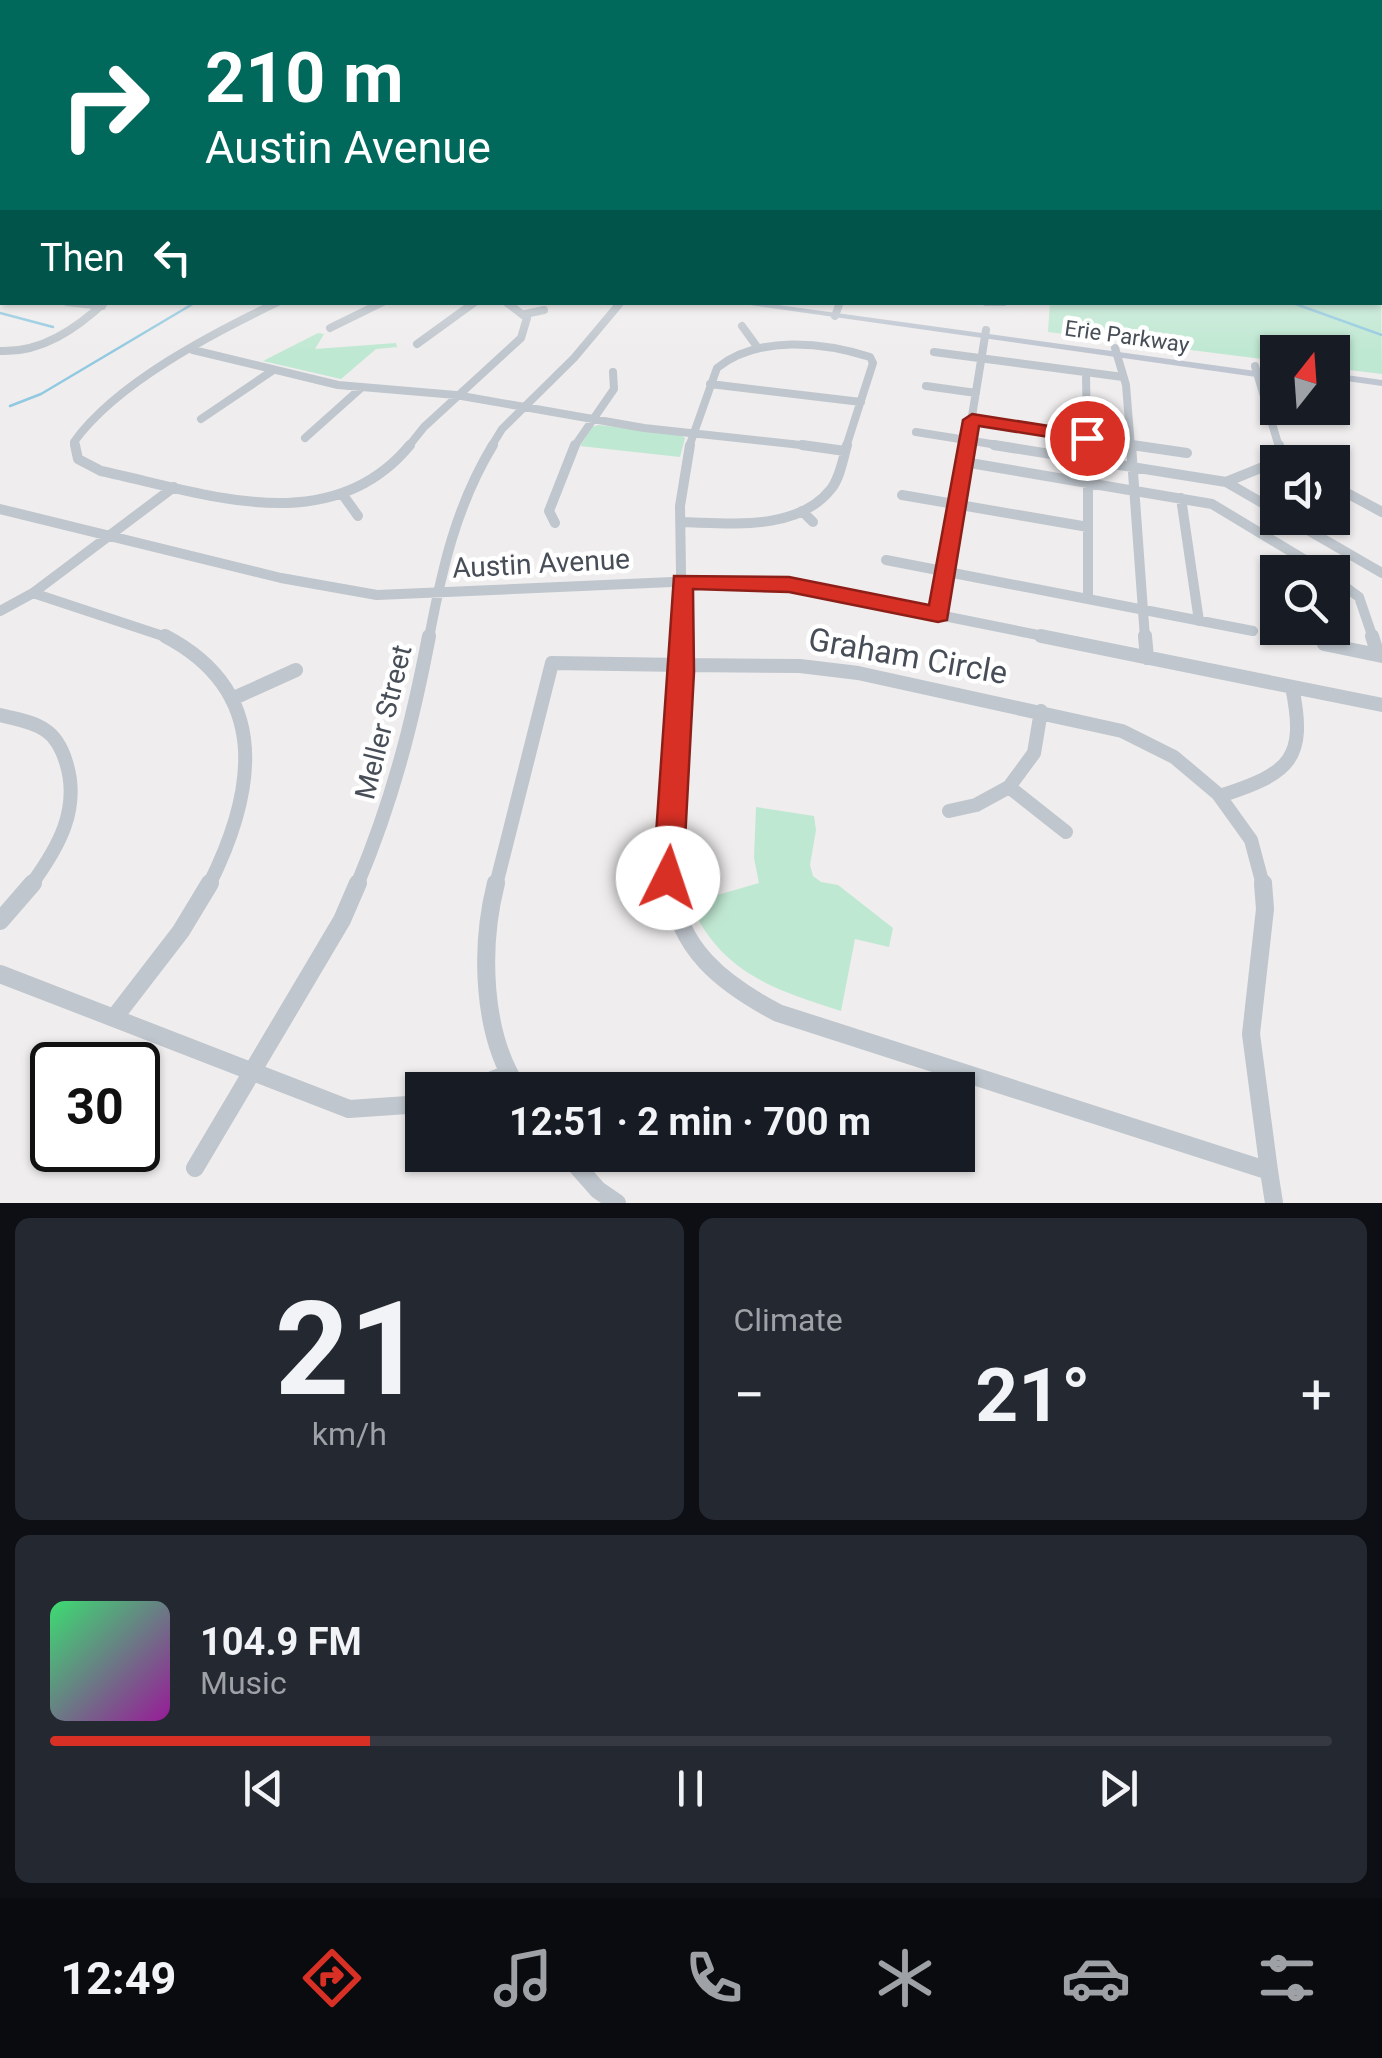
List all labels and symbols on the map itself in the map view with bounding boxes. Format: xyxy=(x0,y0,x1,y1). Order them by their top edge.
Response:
street label: Erie Parkway xyxy=(1063,315,1191,358)
north arrow xyxy=(1260,335,1350,425)
pin xyxy=(1045,396,1130,481)
street label: Austin Avenue xyxy=(451,542,631,585)
street label: Graham Circle xyxy=(806,620,1010,692)
street label: Meller Street xyxy=(348,641,419,803)
position arrow xyxy=(616,826,720,930)
speed limit sign: 30 xyxy=(30,1042,160,1172)

